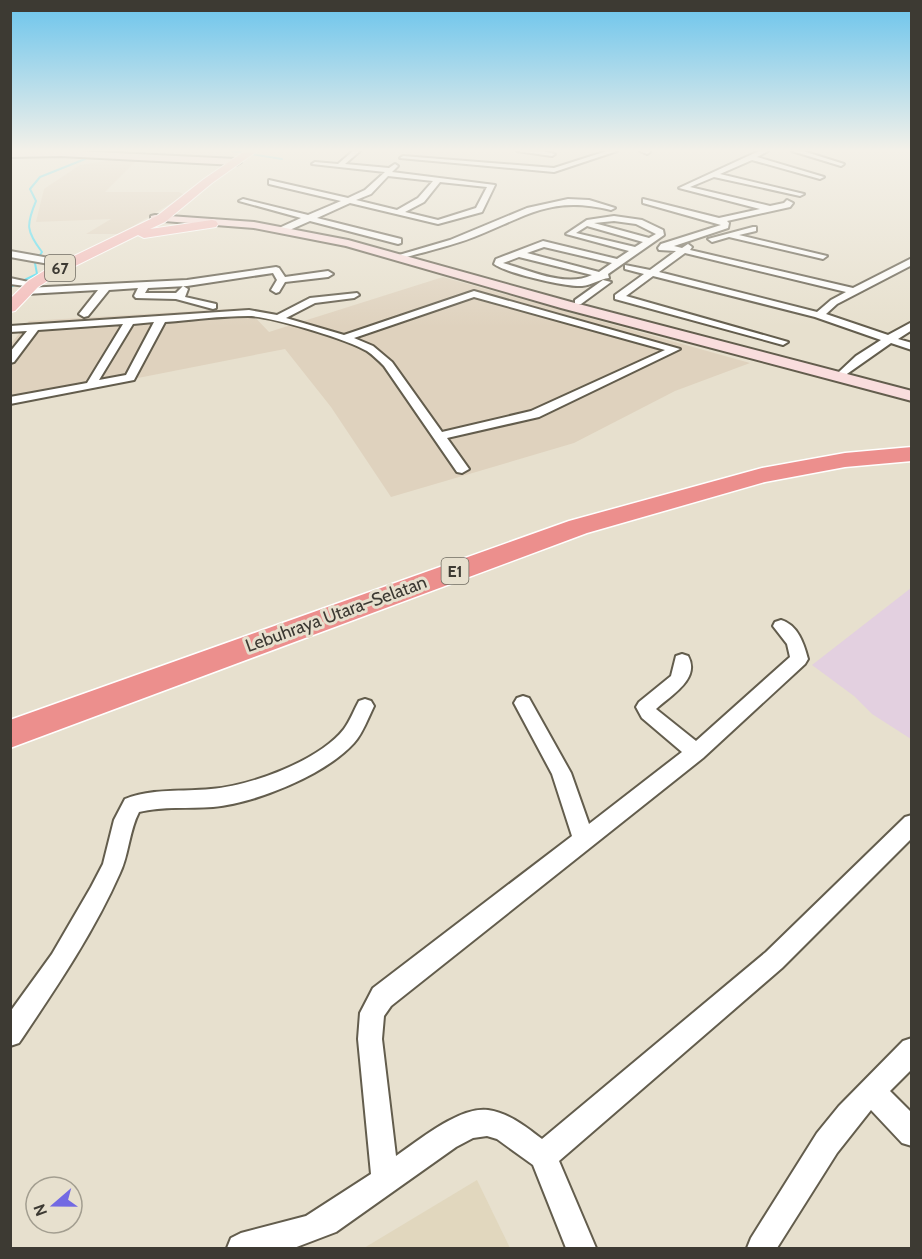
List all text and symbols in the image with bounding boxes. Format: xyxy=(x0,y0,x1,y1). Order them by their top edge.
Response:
road number: 67 xyxy=(45,255,75,281)
road number: E1 xyxy=(442,558,468,584)
street label: Lebuhraya Utara–Selatan xyxy=(242,571,430,657)
north arrow xyxy=(24,1175,84,1235)
text: N xyxy=(30,1201,51,1219)

